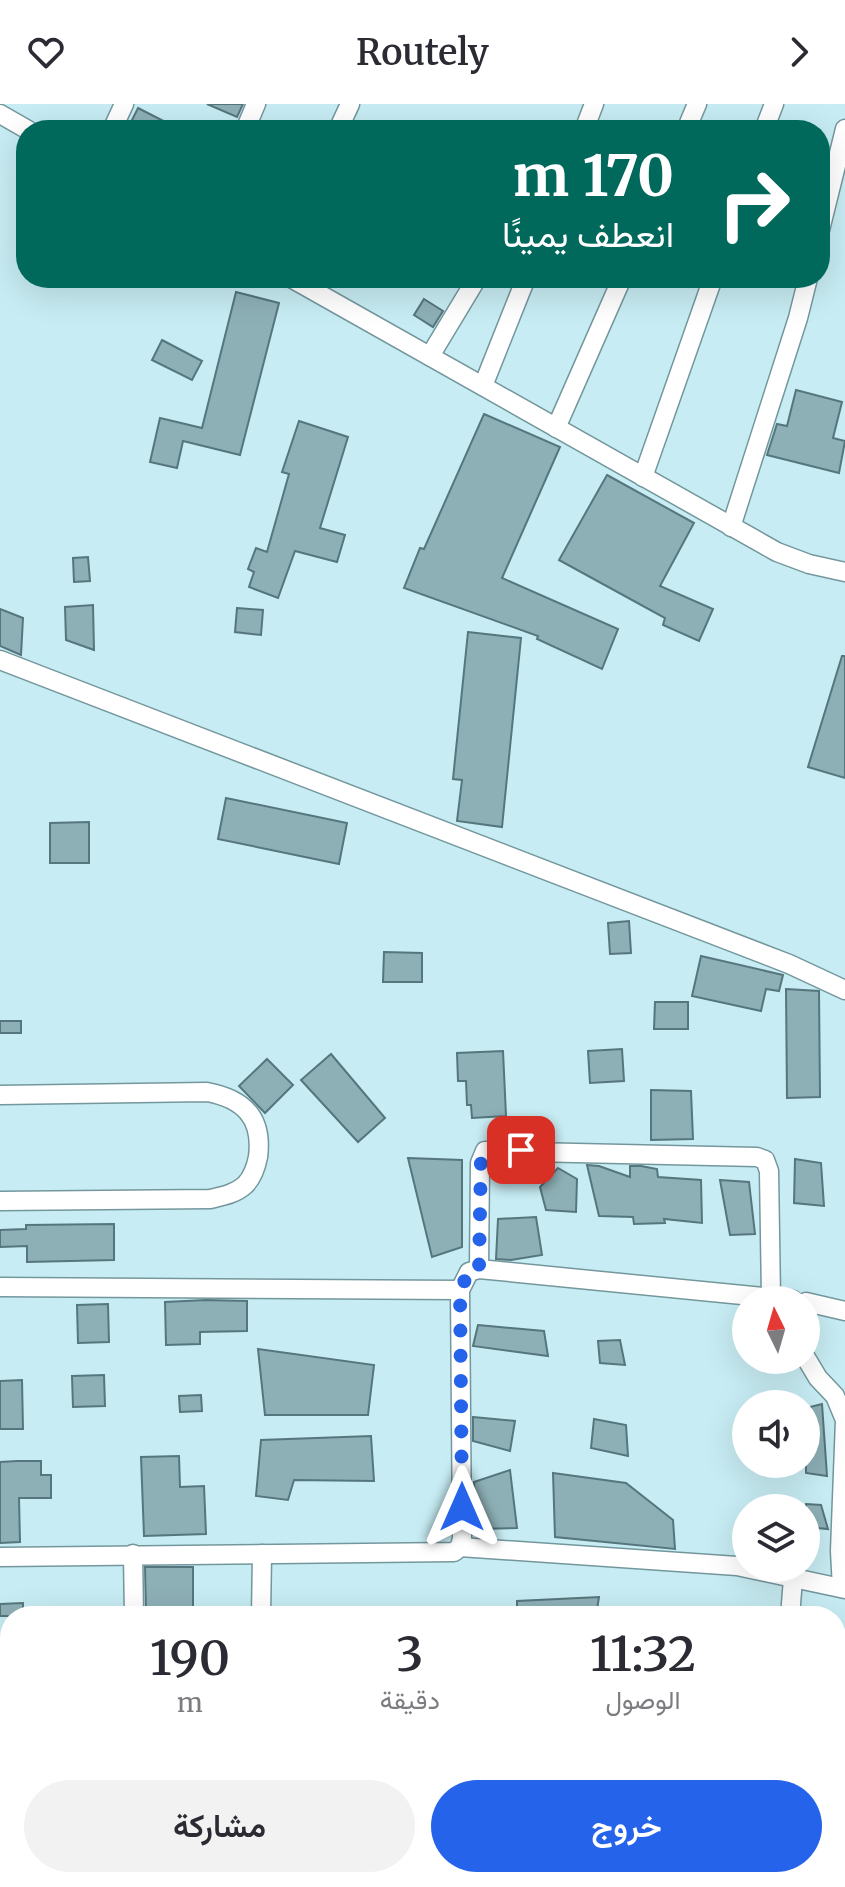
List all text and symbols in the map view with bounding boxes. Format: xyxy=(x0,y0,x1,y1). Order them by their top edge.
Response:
icon: heart xyxy=(24,30,68,74)
text: Routely xyxy=(356,30,489,75)
icon: forward xyxy=(777,30,821,74)
text: 170 m xyxy=(513,141,674,211)
icon: right xyxy=(702,152,806,256)
text: انعطف يمينًا xyxy=(502,212,674,257)
pin xyxy=(487,1116,555,1184)
icon: arrive xyxy=(499,1128,543,1172)
north arrow xyxy=(732,1286,820,1374)
map controls xyxy=(732,1286,820,1582)
button: sound xyxy=(732,1390,820,1478)
position arrow xyxy=(420,1465,504,1549)
button: layers xyxy=(732,1494,820,1582)
text: 3 xyxy=(396,1624,424,1684)
text: 11:32 xyxy=(590,1624,696,1684)
text: 190 xyxy=(150,1628,230,1688)
text: دقيقة xyxy=(380,1683,440,1716)
text: الوصول xyxy=(605,1683,680,1716)
text: m xyxy=(177,1686,203,1719)
button: مشاركة xyxy=(24,1780,415,1872)
button: خروج xyxy=(431,1780,822,1872)

